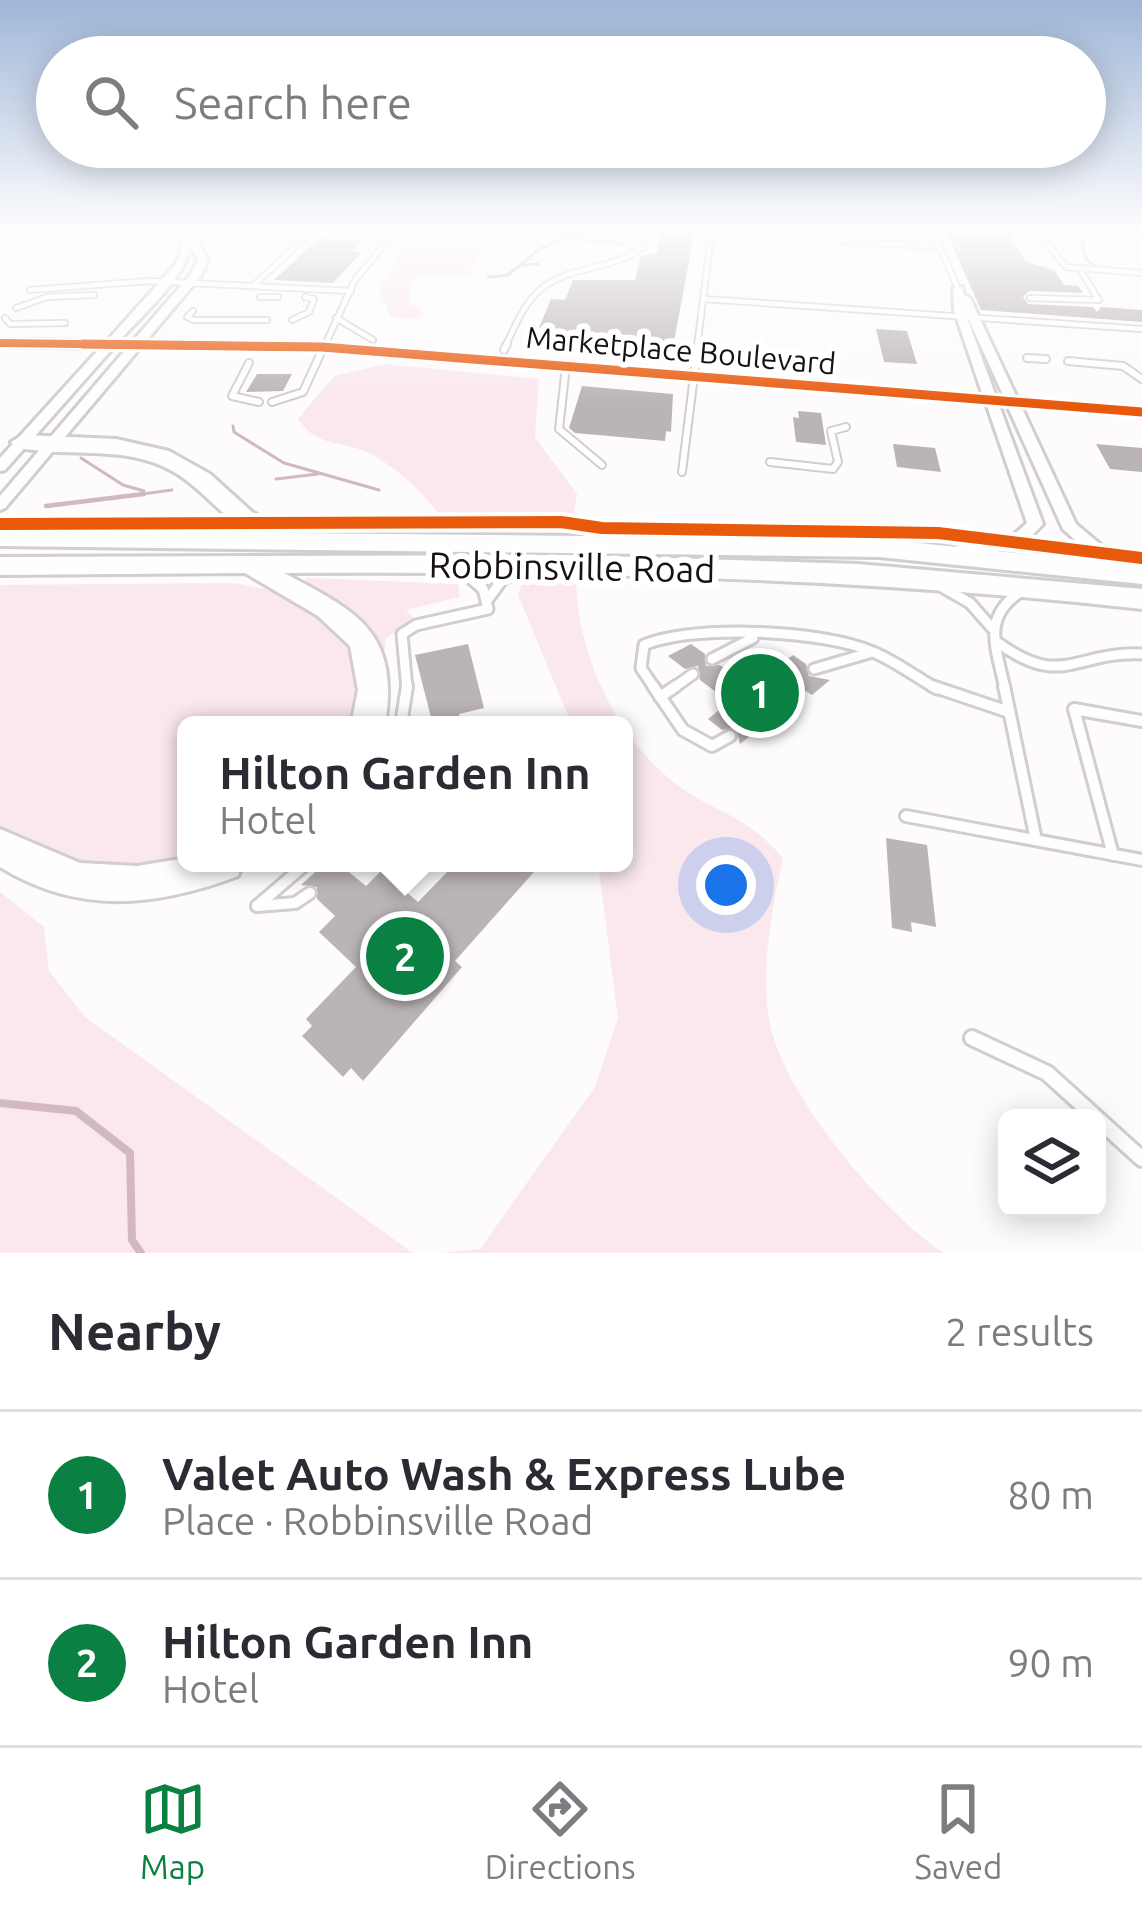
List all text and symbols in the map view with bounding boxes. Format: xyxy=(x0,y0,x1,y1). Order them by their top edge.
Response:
search box xyxy=(36,36,1106,168)
icon: search xyxy=(78,69,144,135)
text: Search here xyxy=(174,77,412,128)
street label: Marketplace Boulevard xyxy=(525,320,838,380)
street label: Robbinsville Road xyxy=(428,544,716,589)
pin: 1 xyxy=(721,648,799,738)
popup xyxy=(177,716,633,872)
text: Hilton Garden Inn xyxy=(219,747,591,798)
text: Hotel xyxy=(219,798,316,841)
your location xyxy=(696,855,756,915)
pin: 2 xyxy=(366,911,444,1001)
map controls xyxy=(998,1109,1106,1217)
button: layers xyxy=(998,1109,1106,1217)
text: Nearby xyxy=(48,1302,221,1360)
text: 2 results xyxy=(945,1310,1094,1353)
text: Valet Auto Wash & Express Lube xyxy=(162,1448,846,1499)
text: 1 xyxy=(76,1473,98,1516)
text: 80 m xyxy=(1007,1473,1094,1516)
text: Place · Robbinsville Road xyxy=(162,1499,593,1542)
text: Hilton Garden Inn xyxy=(162,1616,533,1667)
text: 2 xyxy=(76,1641,98,1684)
text: 90 m xyxy=(1007,1641,1094,1684)
text: Hotel xyxy=(162,1667,259,1710)
tab: Map xyxy=(140,1776,206,1885)
tab: Directions xyxy=(485,1776,635,1885)
tab: Saved xyxy=(915,1776,1002,1885)

